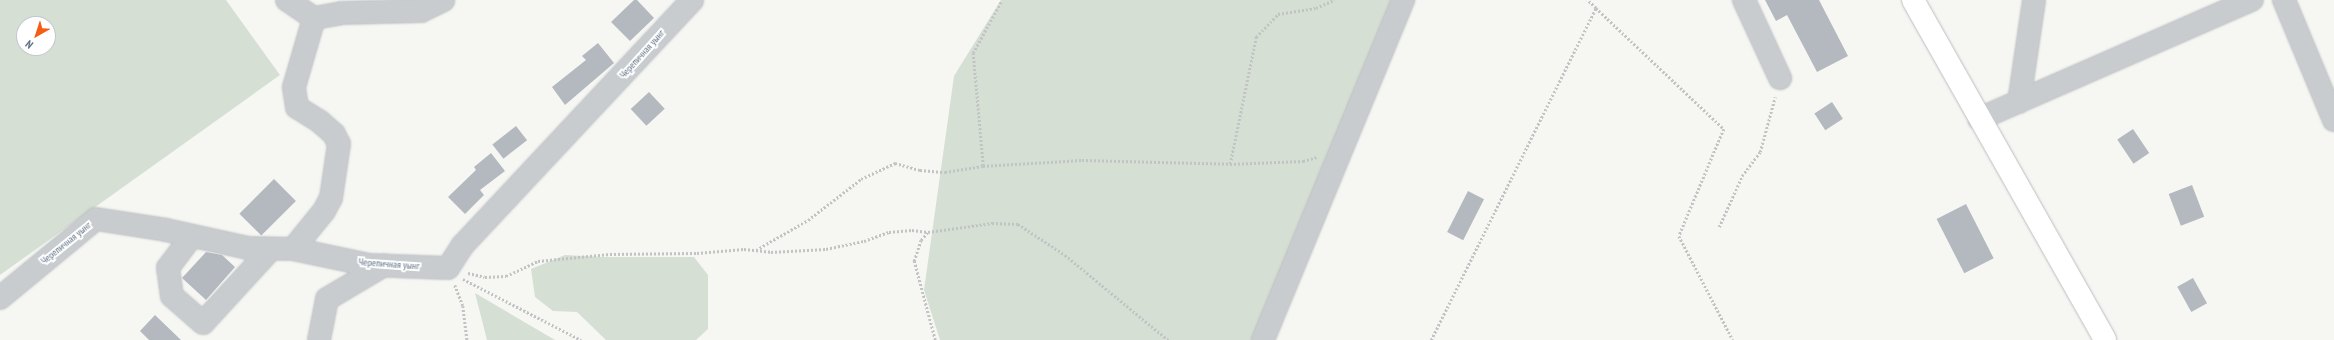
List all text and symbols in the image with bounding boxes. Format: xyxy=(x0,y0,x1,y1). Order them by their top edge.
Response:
north arrow xyxy=(16,16,56,56)
street label: Черепичная уынг xyxy=(617,27,667,81)
text: N xyxy=(22,37,36,52)
street label: Черепичная уынг xyxy=(39,219,93,267)
street label: Черепичная уынг xyxy=(358,256,420,272)

